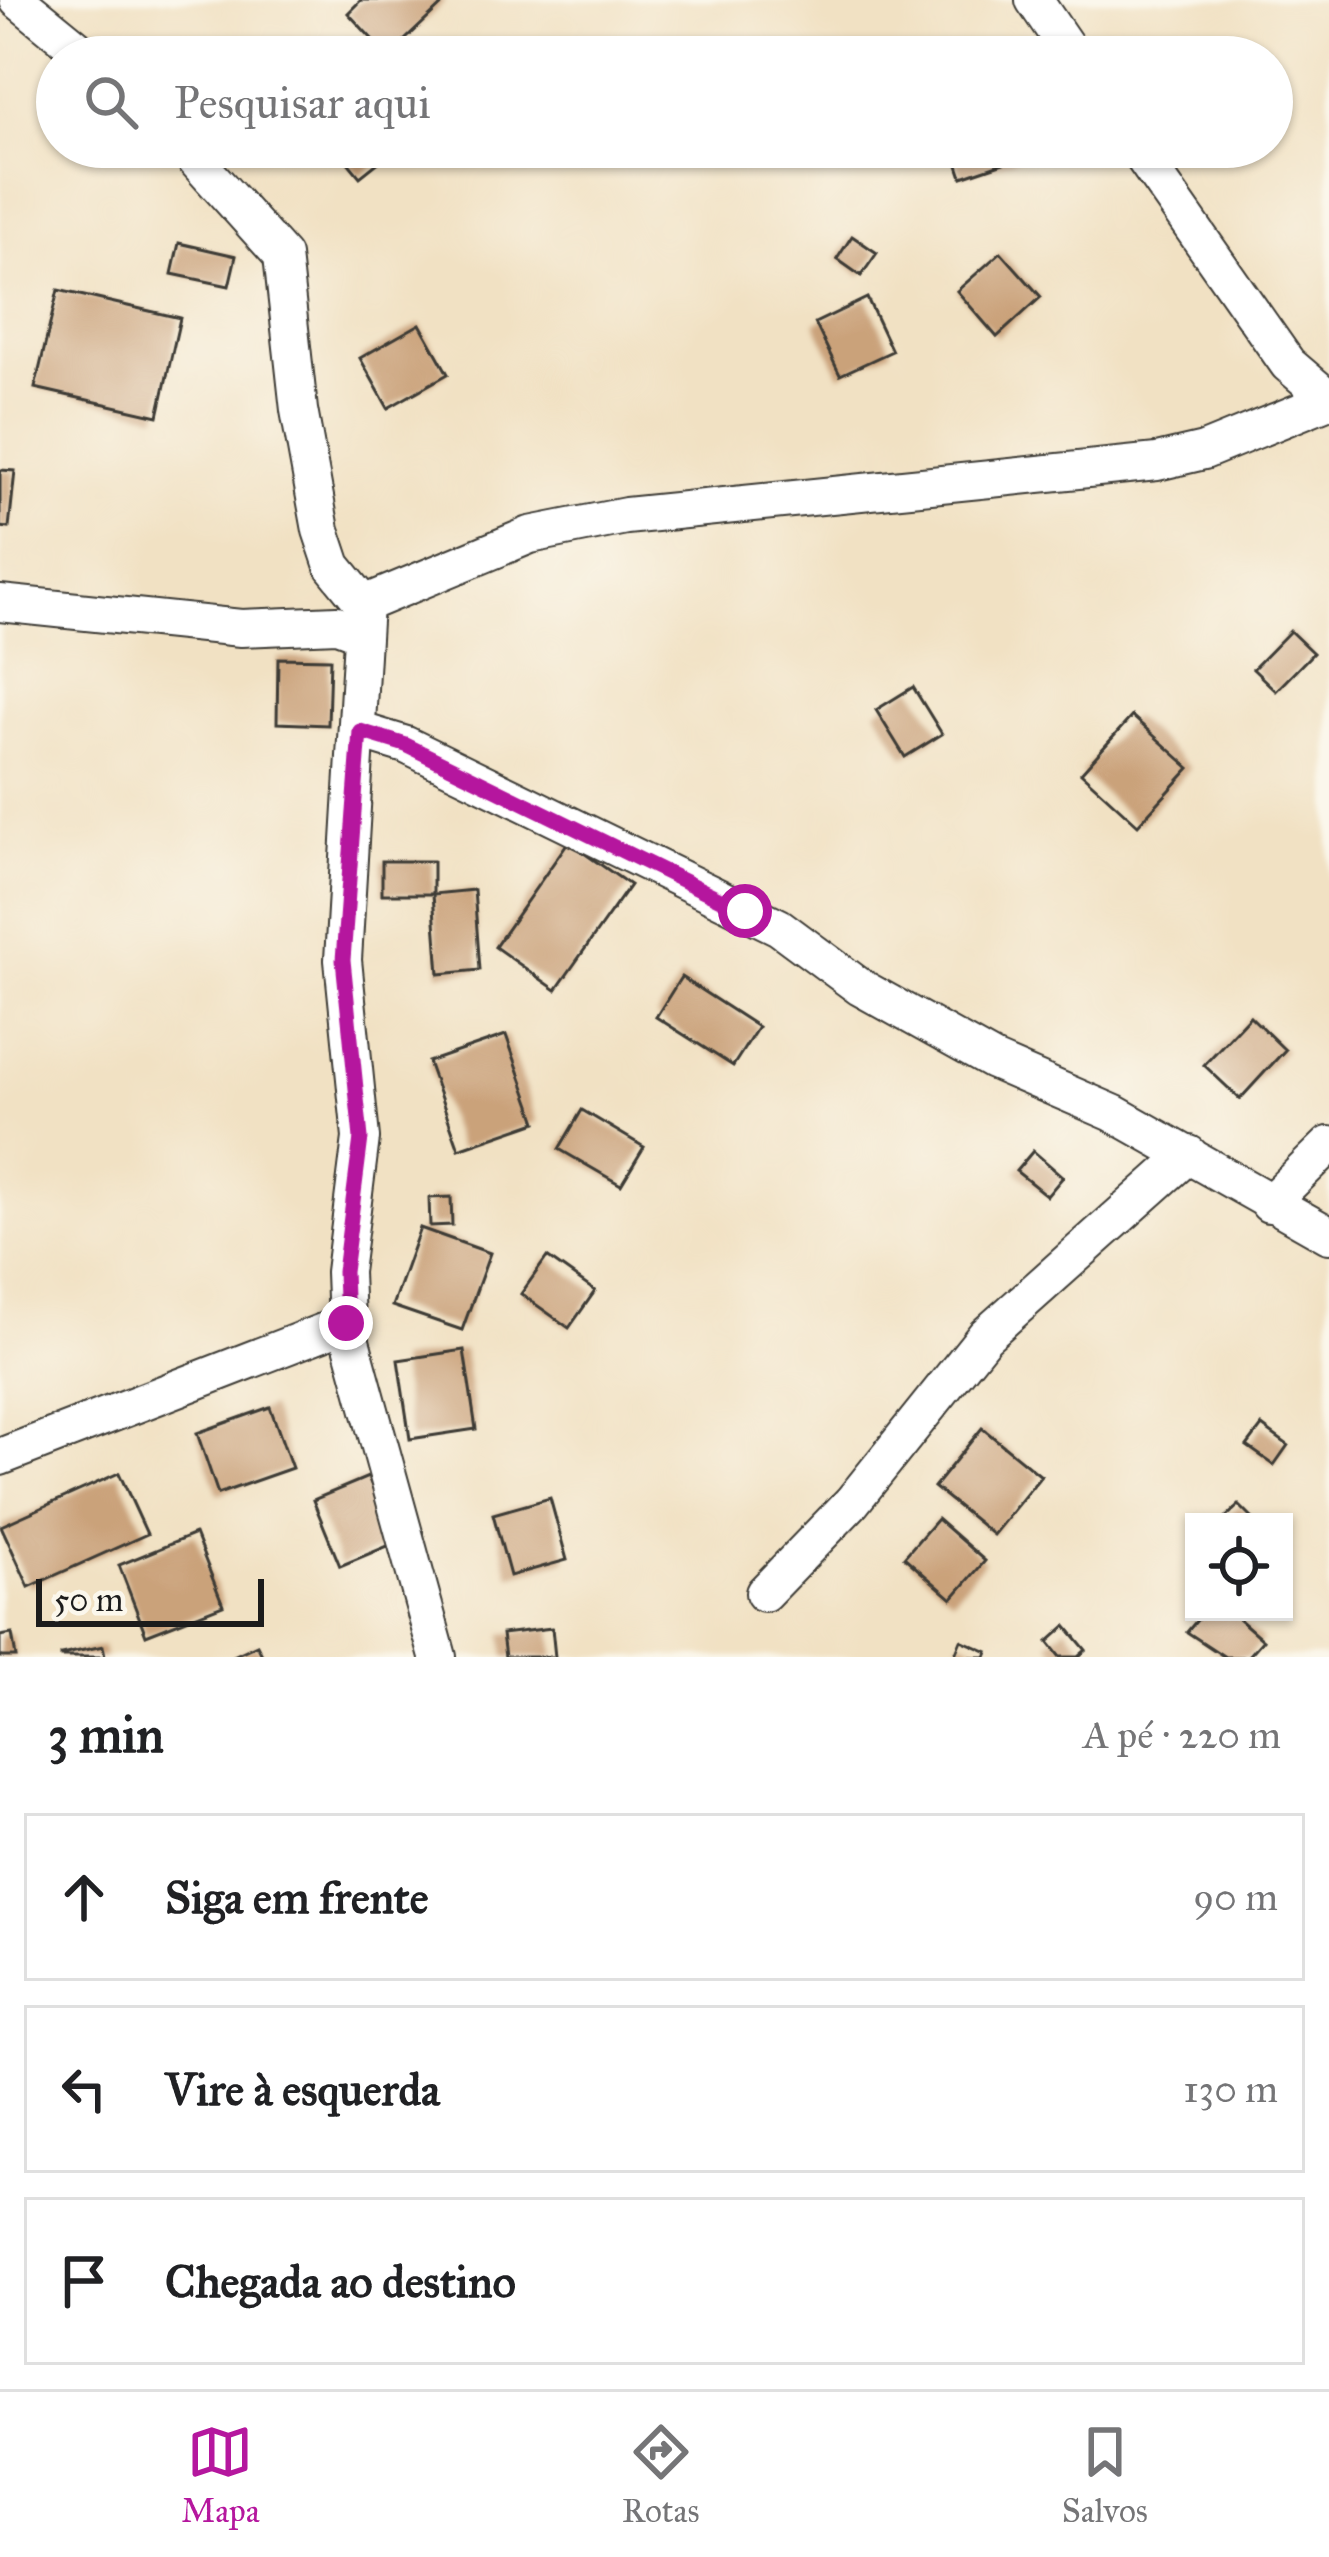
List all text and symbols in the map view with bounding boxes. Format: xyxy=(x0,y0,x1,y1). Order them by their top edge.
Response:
search box xyxy=(36,36,1293,168)
icon: search xyxy=(78,69,144,135)
text: Pesquisar aqui xyxy=(174,75,431,130)
route start xyxy=(718,884,772,938)
route end xyxy=(319,1296,373,1350)
map controls xyxy=(1185,1513,1293,1621)
button: locate xyxy=(1185,1513,1293,1621)
scale bar xyxy=(36,1573,264,1626)
text: 50 m xyxy=(54,1580,123,1620)
text: 3 min xyxy=(48,1704,164,1766)
text: A pé · 220 m xyxy=(1083,1711,1281,1759)
icon: ahead xyxy=(51,1864,117,1930)
text: Siga em frente xyxy=(165,1870,429,1925)
text: 90 m xyxy=(1193,1873,1278,1921)
icon: left xyxy=(51,2056,117,2122)
text: Vire à esquerda xyxy=(165,2062,440,2117)
text: 130 m xyxy=(1183,2065,1278,2113)
icon: arrive xyxy=(51,2248,117,2314)
text: Chegada ao destino xyxy=(165,2254,516,2309)
tab: Mapa xyxy=(181,2419,260,2531)
tab: Rotas xyxy=(622,2419,699,2531)
tab: Salvos xyxy=(1062,2419,1148,2531)

